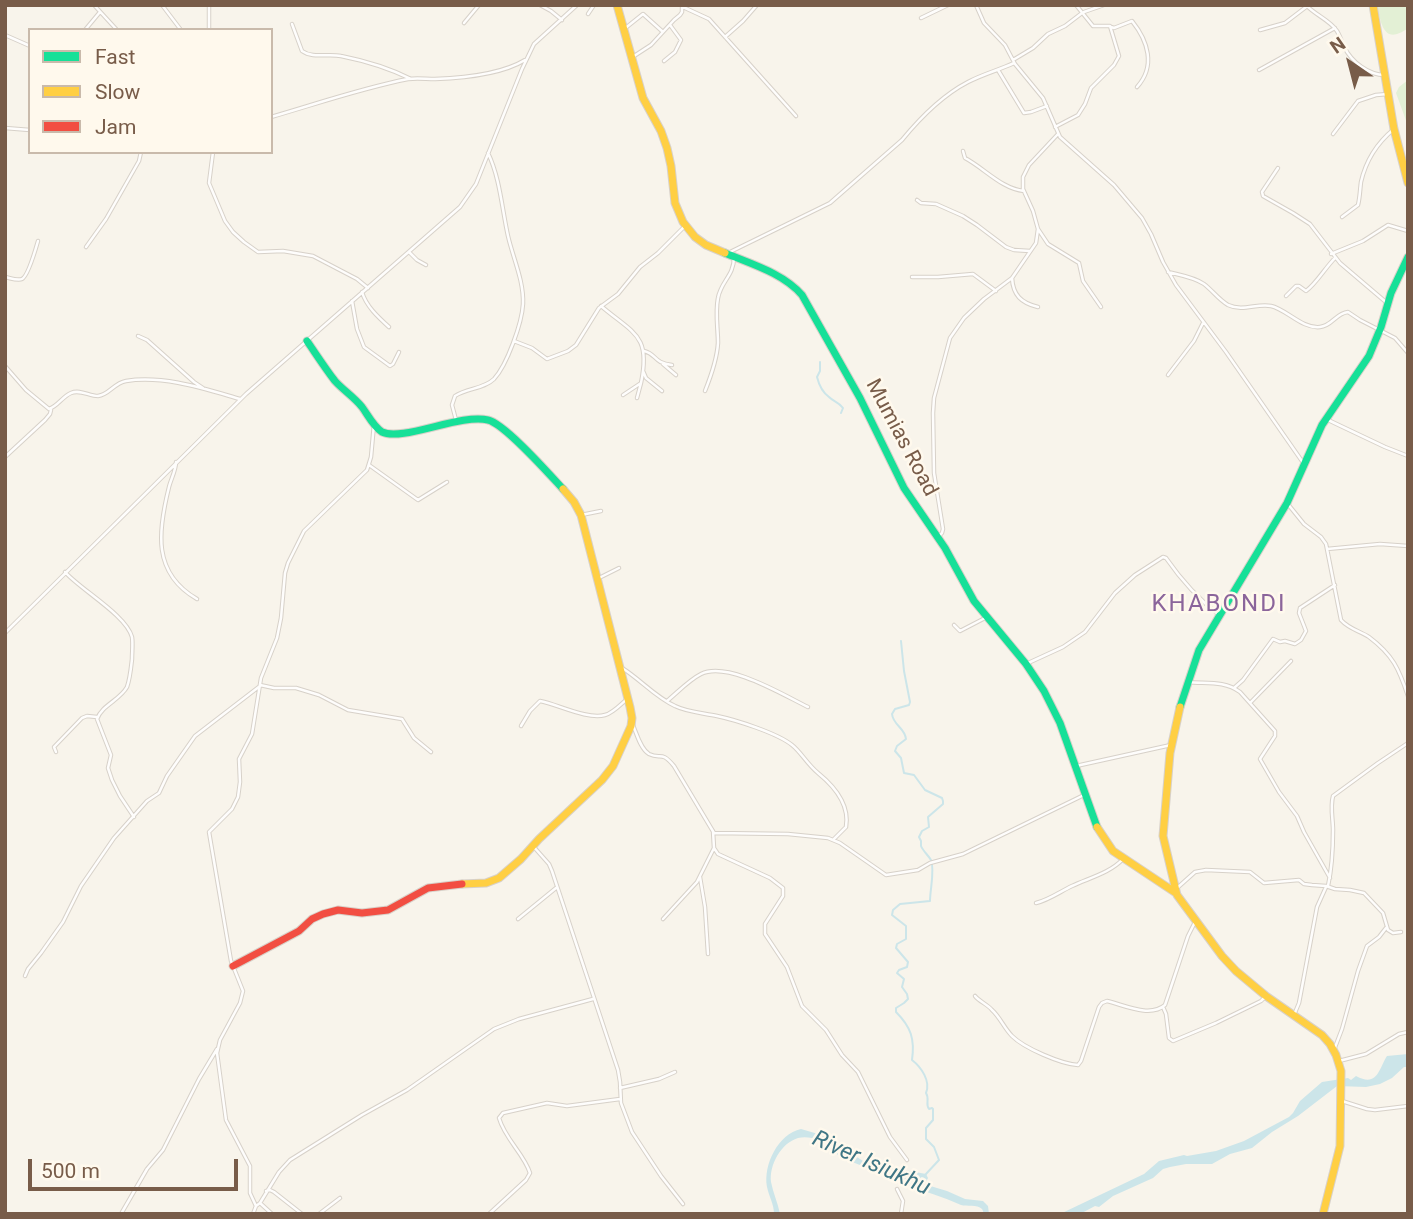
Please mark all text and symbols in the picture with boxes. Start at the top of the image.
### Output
legend [28,28,273,154]
north arrow [1315,28,1385,98]
text: N [1326,32,1350,59]
text: Fast [95,45,135,69]
text: Slow [95,80,140,104]
text: Jam [95,115,136,139]
street label: Mumias Road [860,375,942,501]
district label: KHABONDI [1153,591,1285,619]
water label: River Isiukhu [808,1126,934,1202]
scale bar [32,1146,242,1190]
text: 500 m [41,1159,100,1183]

